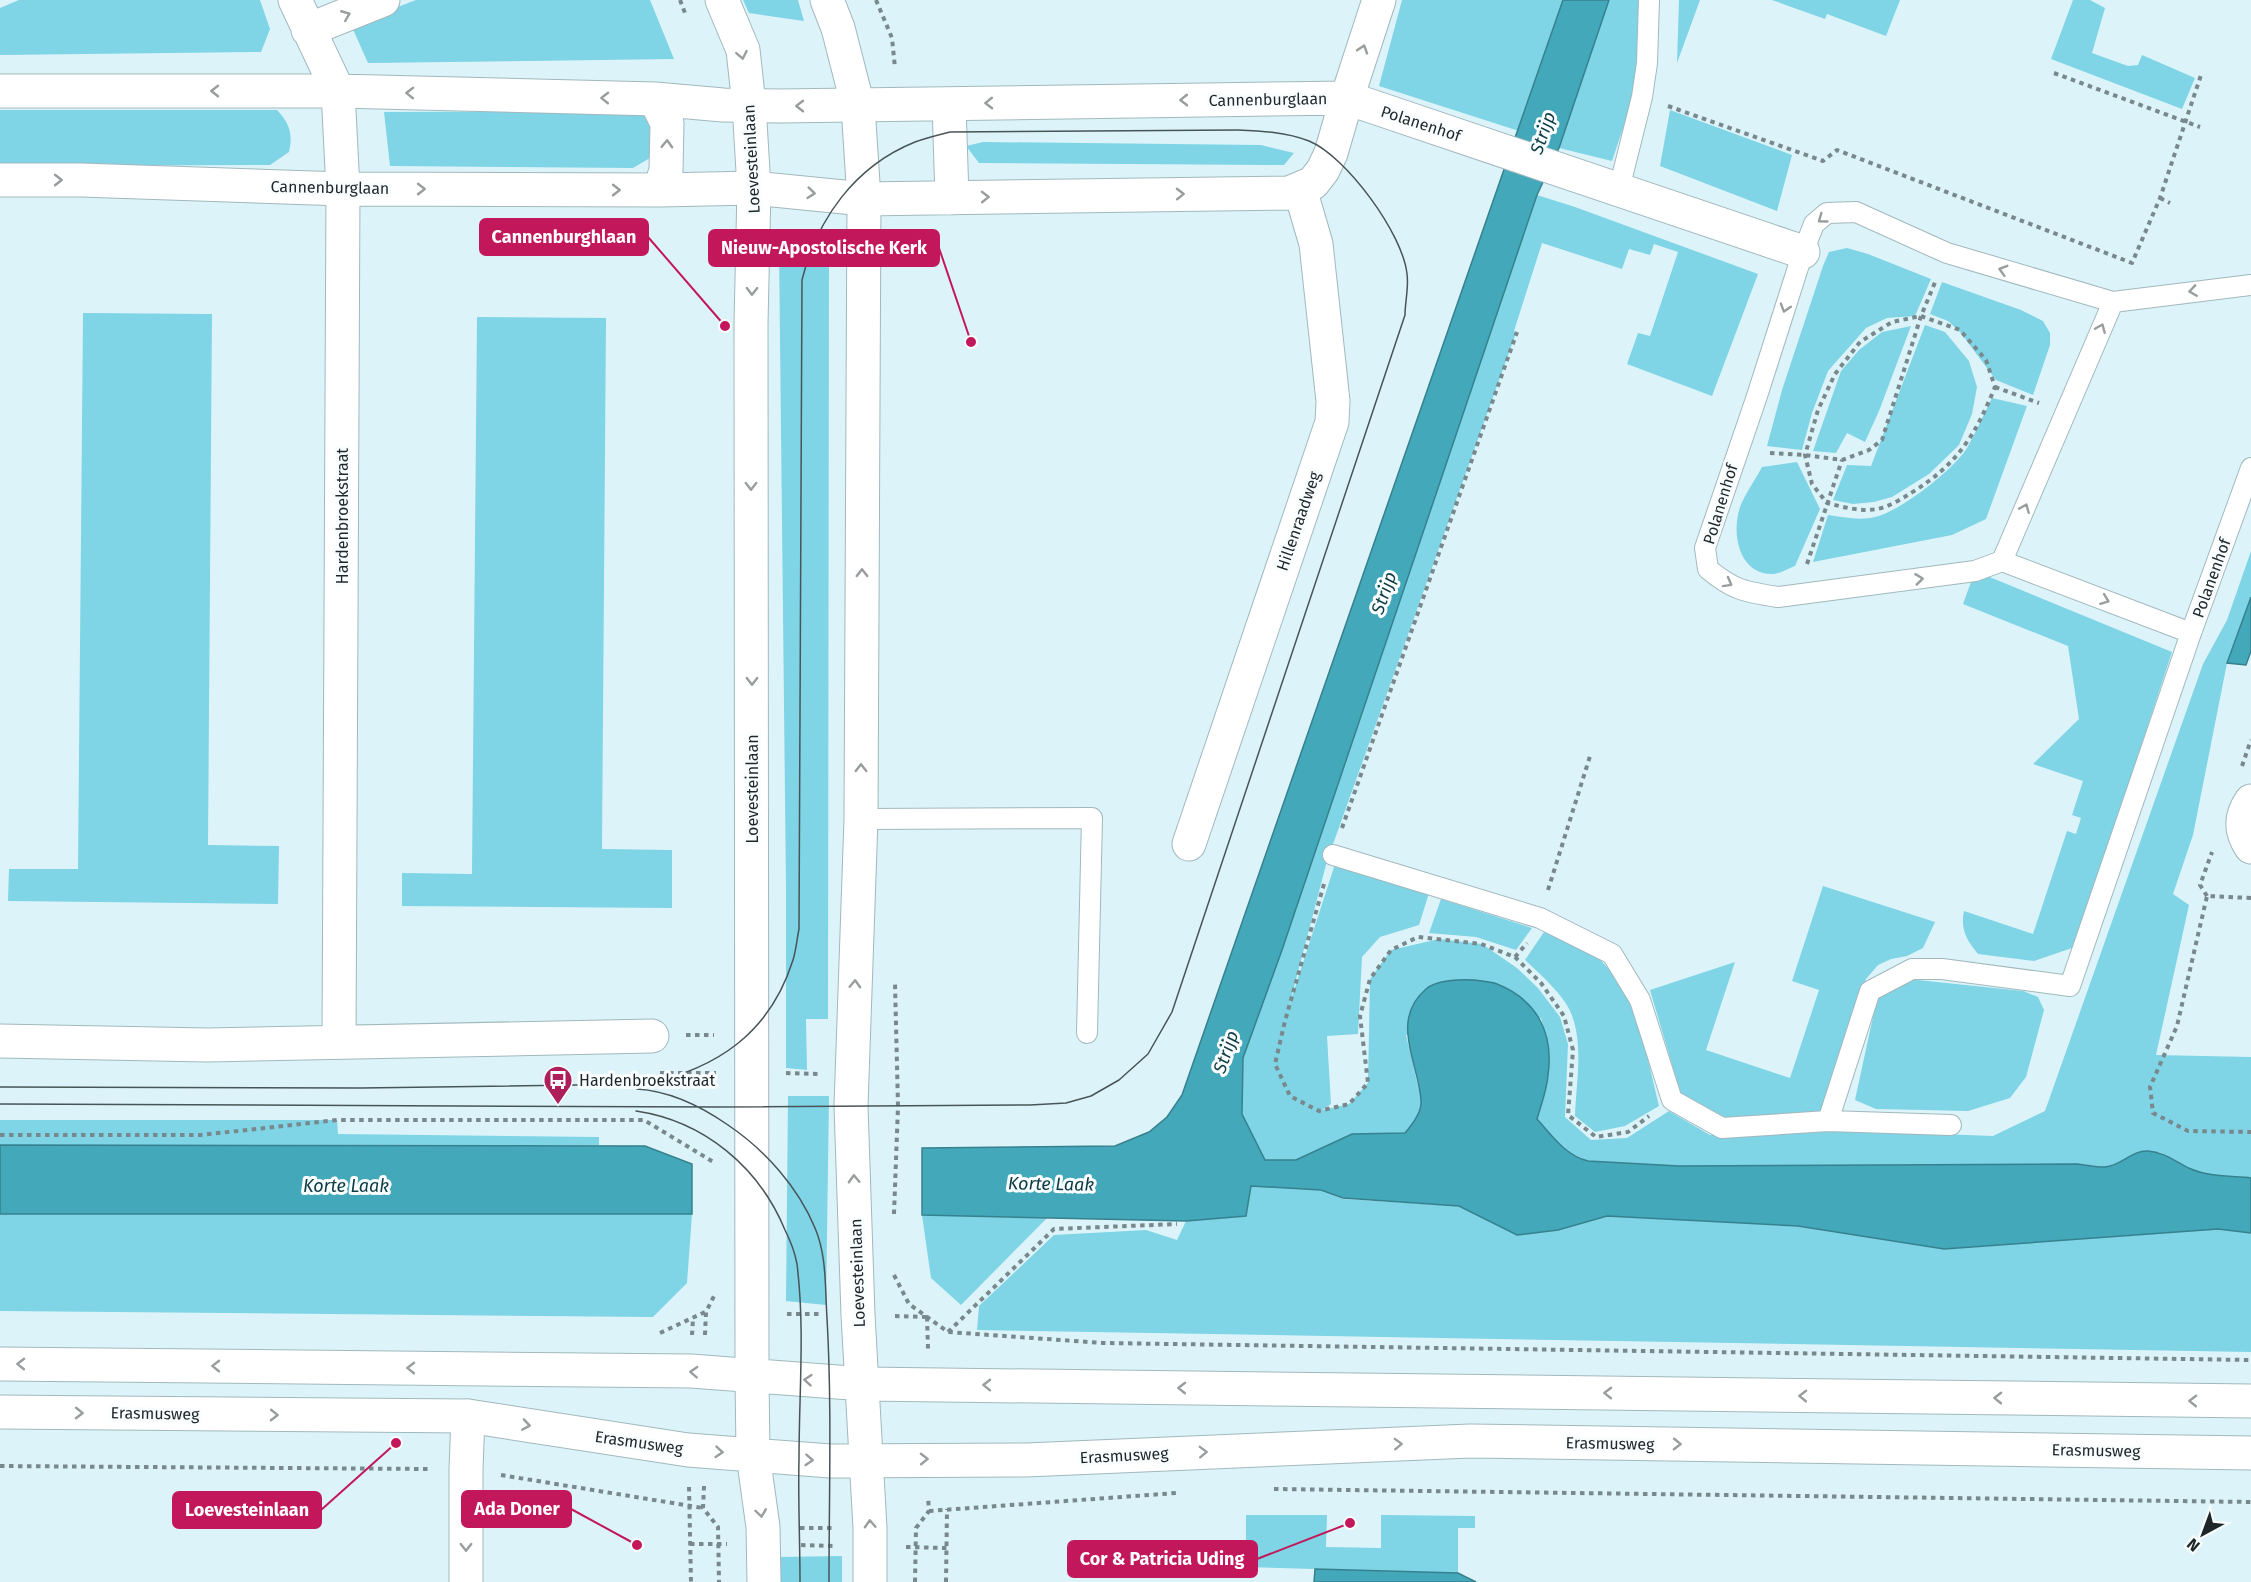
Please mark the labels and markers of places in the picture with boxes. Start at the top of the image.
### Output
callout: Cannenburghlaan [480,219,648,255]
callout: Nieuw-Apostolische Kerk [709,230,939,266]
bus stop icon: Hardenbroekstraat [542,1064,574,1106]
place label: Hardenbroekstraat [579,1071,716,1090]
callout: Ada Doner [462,1491,571,1527]
callout: Loevesteinlaan [173,1492,321,1528]
callout: Cor & Patricia Uding [1068,1541,1257,1577]

